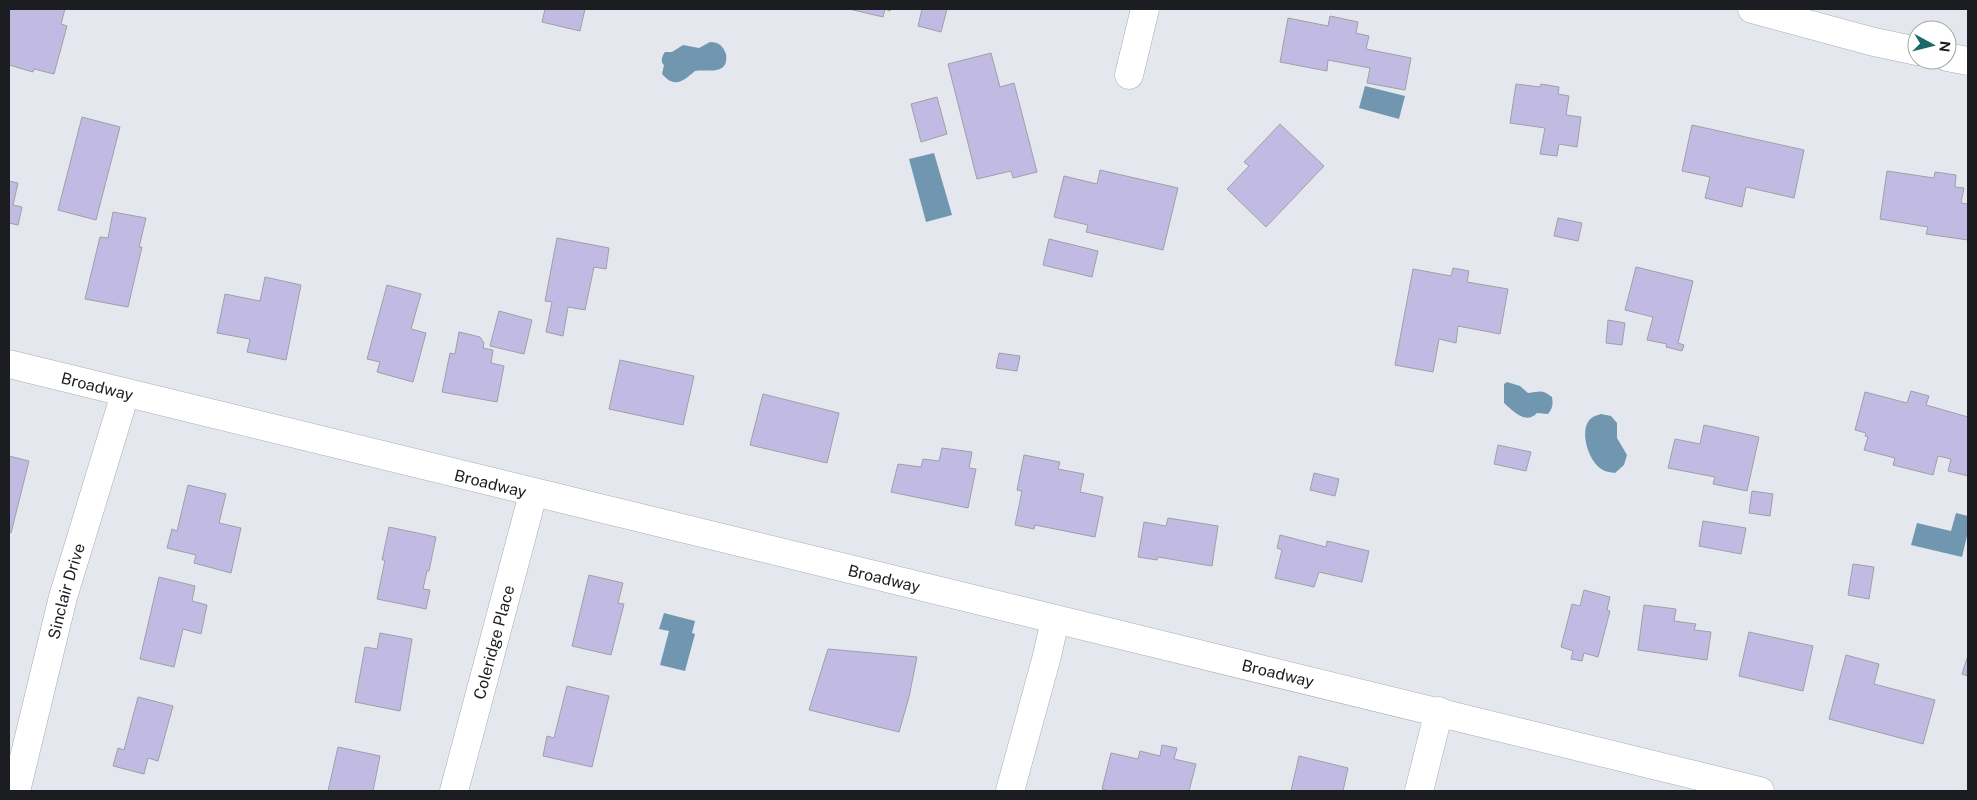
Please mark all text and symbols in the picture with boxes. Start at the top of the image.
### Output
north arrow [1907,20,1957,70]
text: N [1936,40,1954,53]
street label: Broadway [59,368,136,405]
street label: Broadway [452,466,529,502]
street label: Sinclair Drive [44,541,89,641]
street label: Broadway [846,561,923,597]
street label: Coleridge Place [470,583,518,702]
street label: Broadway [1240,656,1316,692]

